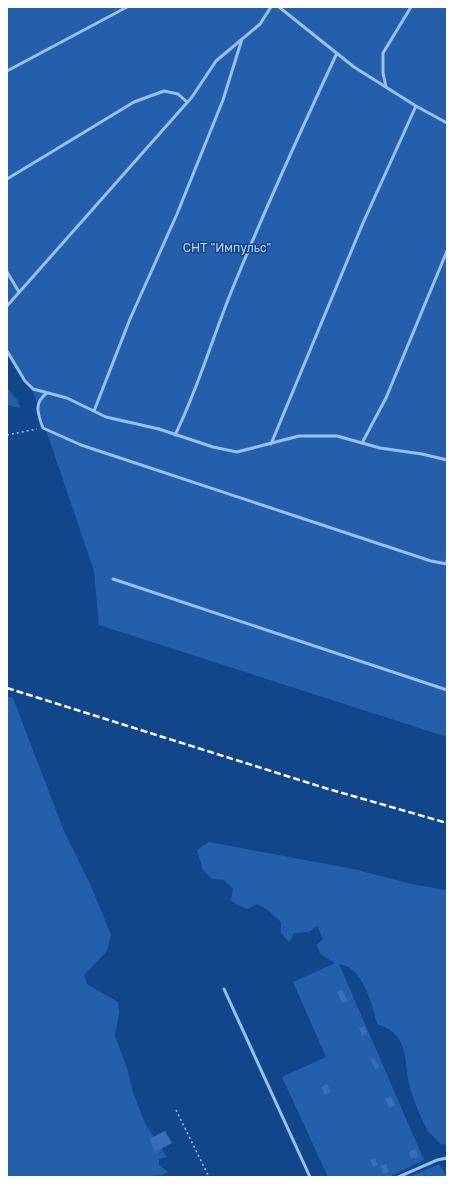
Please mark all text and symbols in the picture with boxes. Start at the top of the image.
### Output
park label: СНТ "Импульс" [183,240,271,255]

